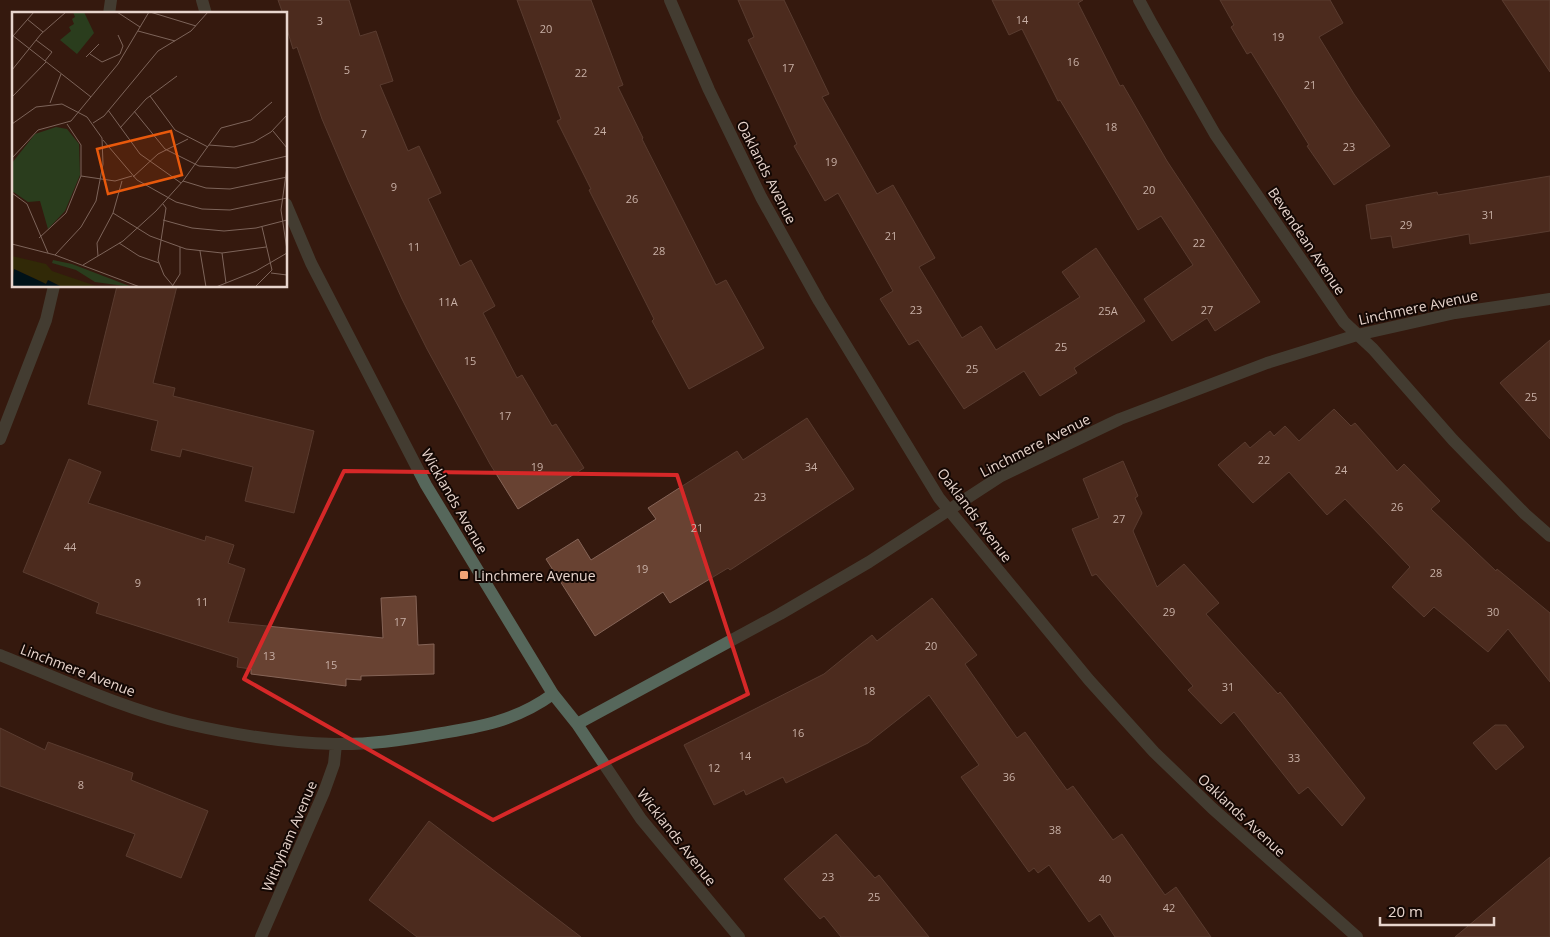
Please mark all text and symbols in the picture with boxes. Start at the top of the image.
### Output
inset map [12,12,288,288]
house number: 14 [1016,12,1029,27]
house number: 3 [317,13,323,28]
house number: 20 [540,21,552,36]
house number: 19 [1272,29,1284,44]
house number: 16 [1067,54,1079,69]
house number: 17 [782,60,794,75]
house number: 5 [344,62,350,77]
house number: 22 [575,65,587,80]
house number: 21 [1304,77,1316,92]
street label: Oaklands Avenue [733,117,801,227]
house number: 18 [1105,119,1117,134]
house number: 24 [594,123,607,138]
house number: 7 [361,126,367,141]
house number: 23 [1343,139,1355,154]
house number: 19 [825,154,837,169]
house number: 9 [391,179,397,194]
house number: 20 [1143,182,1155,197]
street label: Bevendean Avenue [1264,184,1350,298]
house number: 26 [626,191,638,206]
house number: 31 [1482,207,1494,222]
house number: 29 [1400,217,1412,232]
house number: 21 [885,228,897,243]
house number: 22 [1193,235,1205,250]
house number: 11 [408,239,420,254]
house number: 28 [653,243,665,258]
street label: Linchmere Avenue [1357,285,1480,329]
house number: 11A [438,294,458,309]
house number: 23 [910,302,922,317]
house number: 27 [1201,302,1213,317]
house number: 25A [1098,303,1118,318]
house number: 25 [1055,339,1067,354]
house number: 15 [464,353,476,368]
house number: 25 [966,361,978,376]
house number: 25 [1525,389,1537,404]
house number: 17 [499,408,511,423]
street label: Linchmere Avenue [977,409,1094,481]
street label: Wicklands Avenue [417,445,493,557]
house number: 22 [1258,452,1270,467]
house number: 19 [531,459,543,474]
house number: 34 [805,459,818,474]
house number: 24 [1335,462,1348,477]
street label: Oaklands Avenue [933,464,1017,566]
house number: 23 [754,489,766,504]
house number: 26 [1391,499,1403,514]
house number: 27 [1113,511,1125,526]
house number: 21 [691,520,703,535]
house number: 44 [64,539,77,554]
house number: 19 [636,561,648,576]
house number: 28 [1430,565,1442,580]
place label: Linchmere Avenue [474,566,596,585]
marker: Linchmere Avenue [458,569,470,581]
house number: 9 [135,575,141,590]
house number: 11 [196,594,208,609]
house number: 29 [1163,604,1175,619]
house number: 30 [1487,604,1499,619]
house number: 17 [394,614,406,629]
house number: 20 [925,638,937,653]
street label: Linchmere Avenue [18,639,138,701]
house number: 13 [263,648,275,663]
house number: 15 [325,657,337,672]
house number: 31 [1222,679,1234,694]
house number: 18 [863,683,875,698]
house number: 16 [792,725,804,740]
house number: 14 [739,748,752,763]
house number: 33 [1288,750,1300,765]
house number: 12 [708,760,720,775]
house number: 36 [1003,769,1015,784]
street label: Oaklands Avenue [1194,769,1290,861]
house number: 8 [78,777,84,792]
street label: Withyham Avenue [257,778,321,894]
street label: Wicklands Avenue [633,785,721,889]
house number: 38 [1049,822,1061,837]
house number: 23 [822,869,834,884]
house number: 40 [1099,871,1111,886]
house number: 25 [868,889,880,904]
scale bar [1380,894,1494,926]
house number: 42 [1163,900,1175,915]
text: 20 m [1388,901,1423,921]

